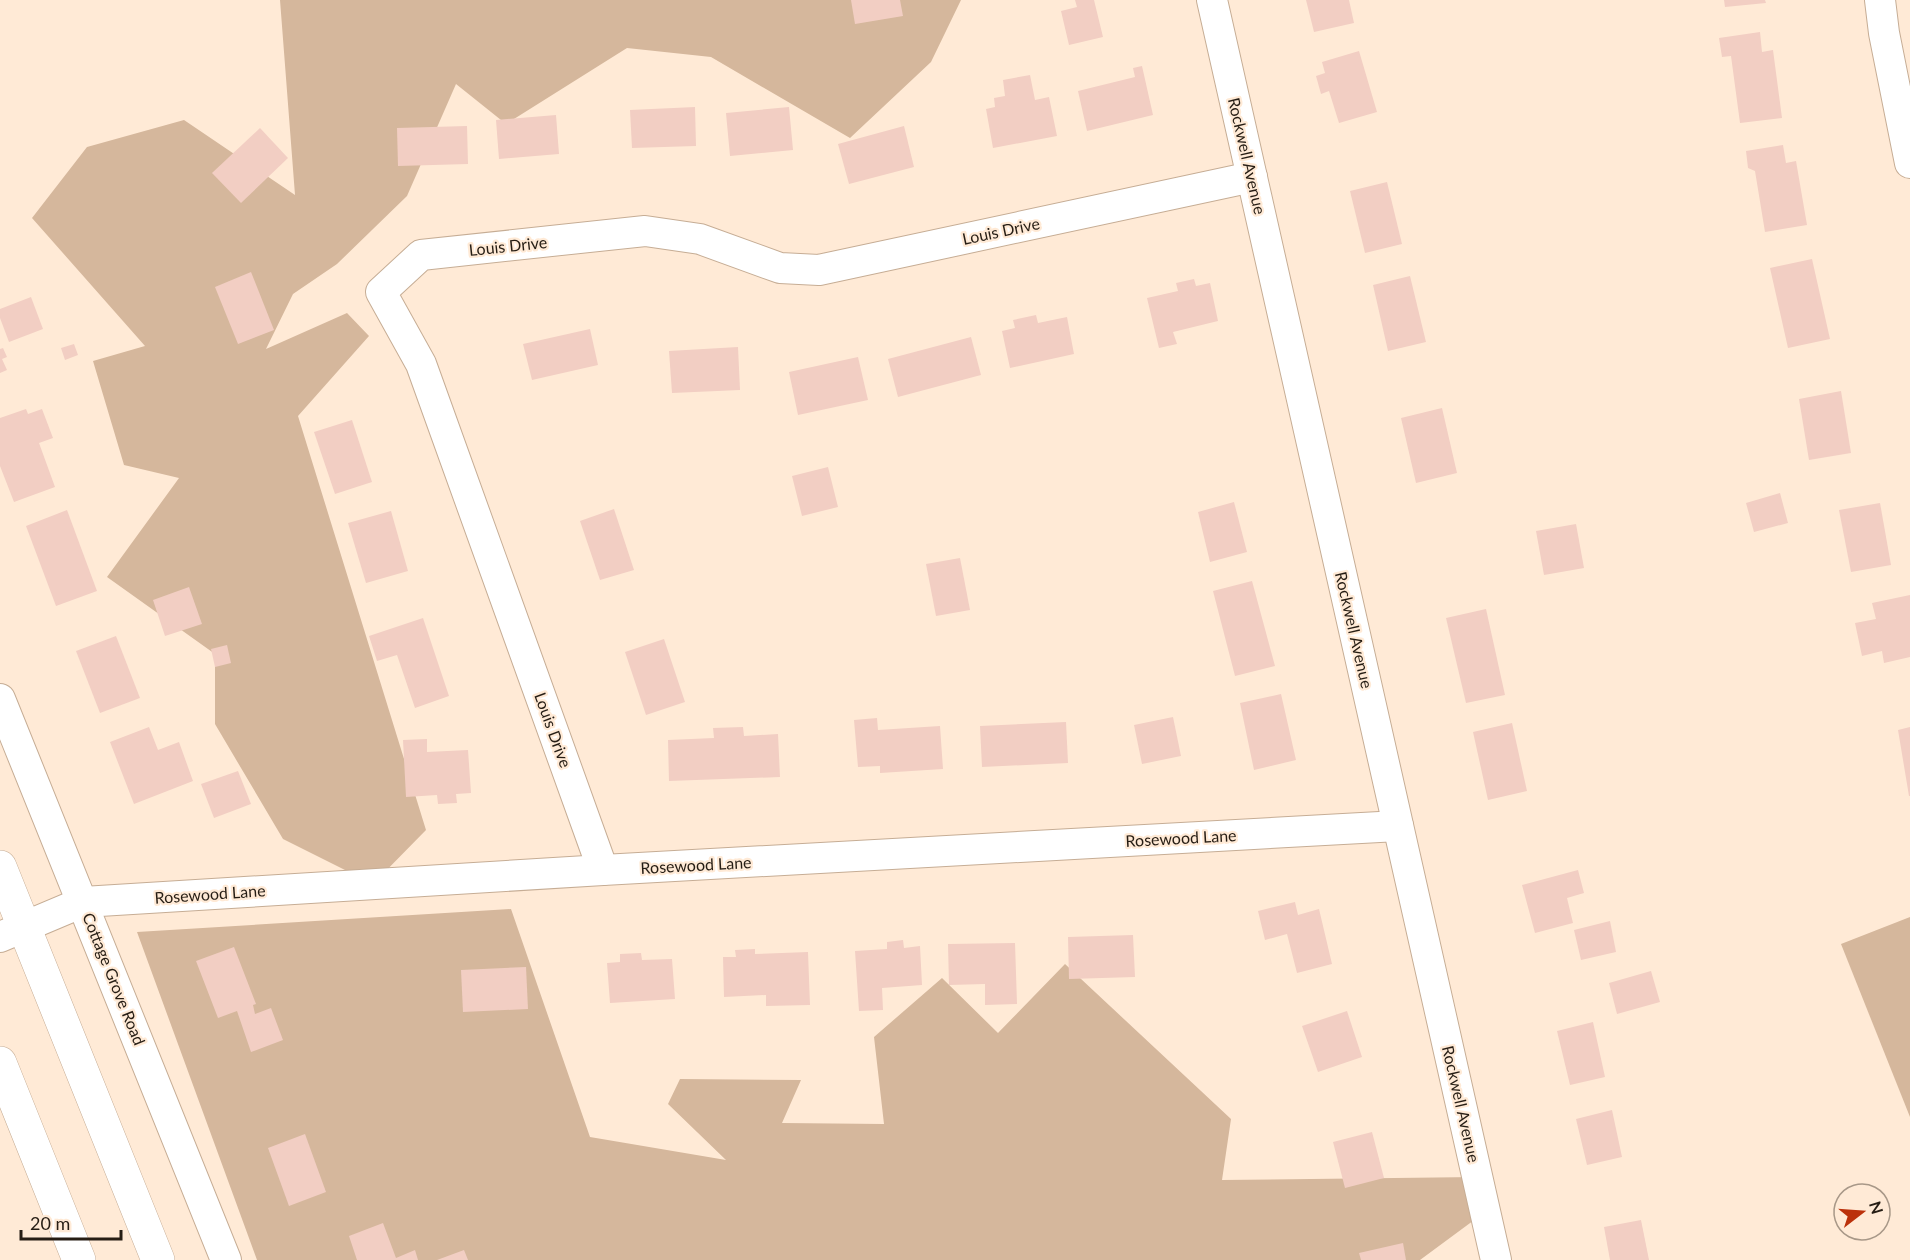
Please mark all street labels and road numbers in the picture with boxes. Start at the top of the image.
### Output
street label: Rockwell Avenue [1225,96,1270,216]
street label: Louis Drive [960,213,1041,248]
street label: Louis Drive [468,232,548,259]
street label: Rockwell Avenue [1332,570,1377,690]
street label: Louis Drive [531,690,576,770]
street label: Rosewood Lane [1125,825,1237,850]
street label: Rosewood Lane [640,852,752,877]
street label: Rosewood Lane [154,880,266,907]
street label: Cottage Grove Road [79,910,150,1048]
street label: Rockwell Avenue [1439,1044,1484,1164]

